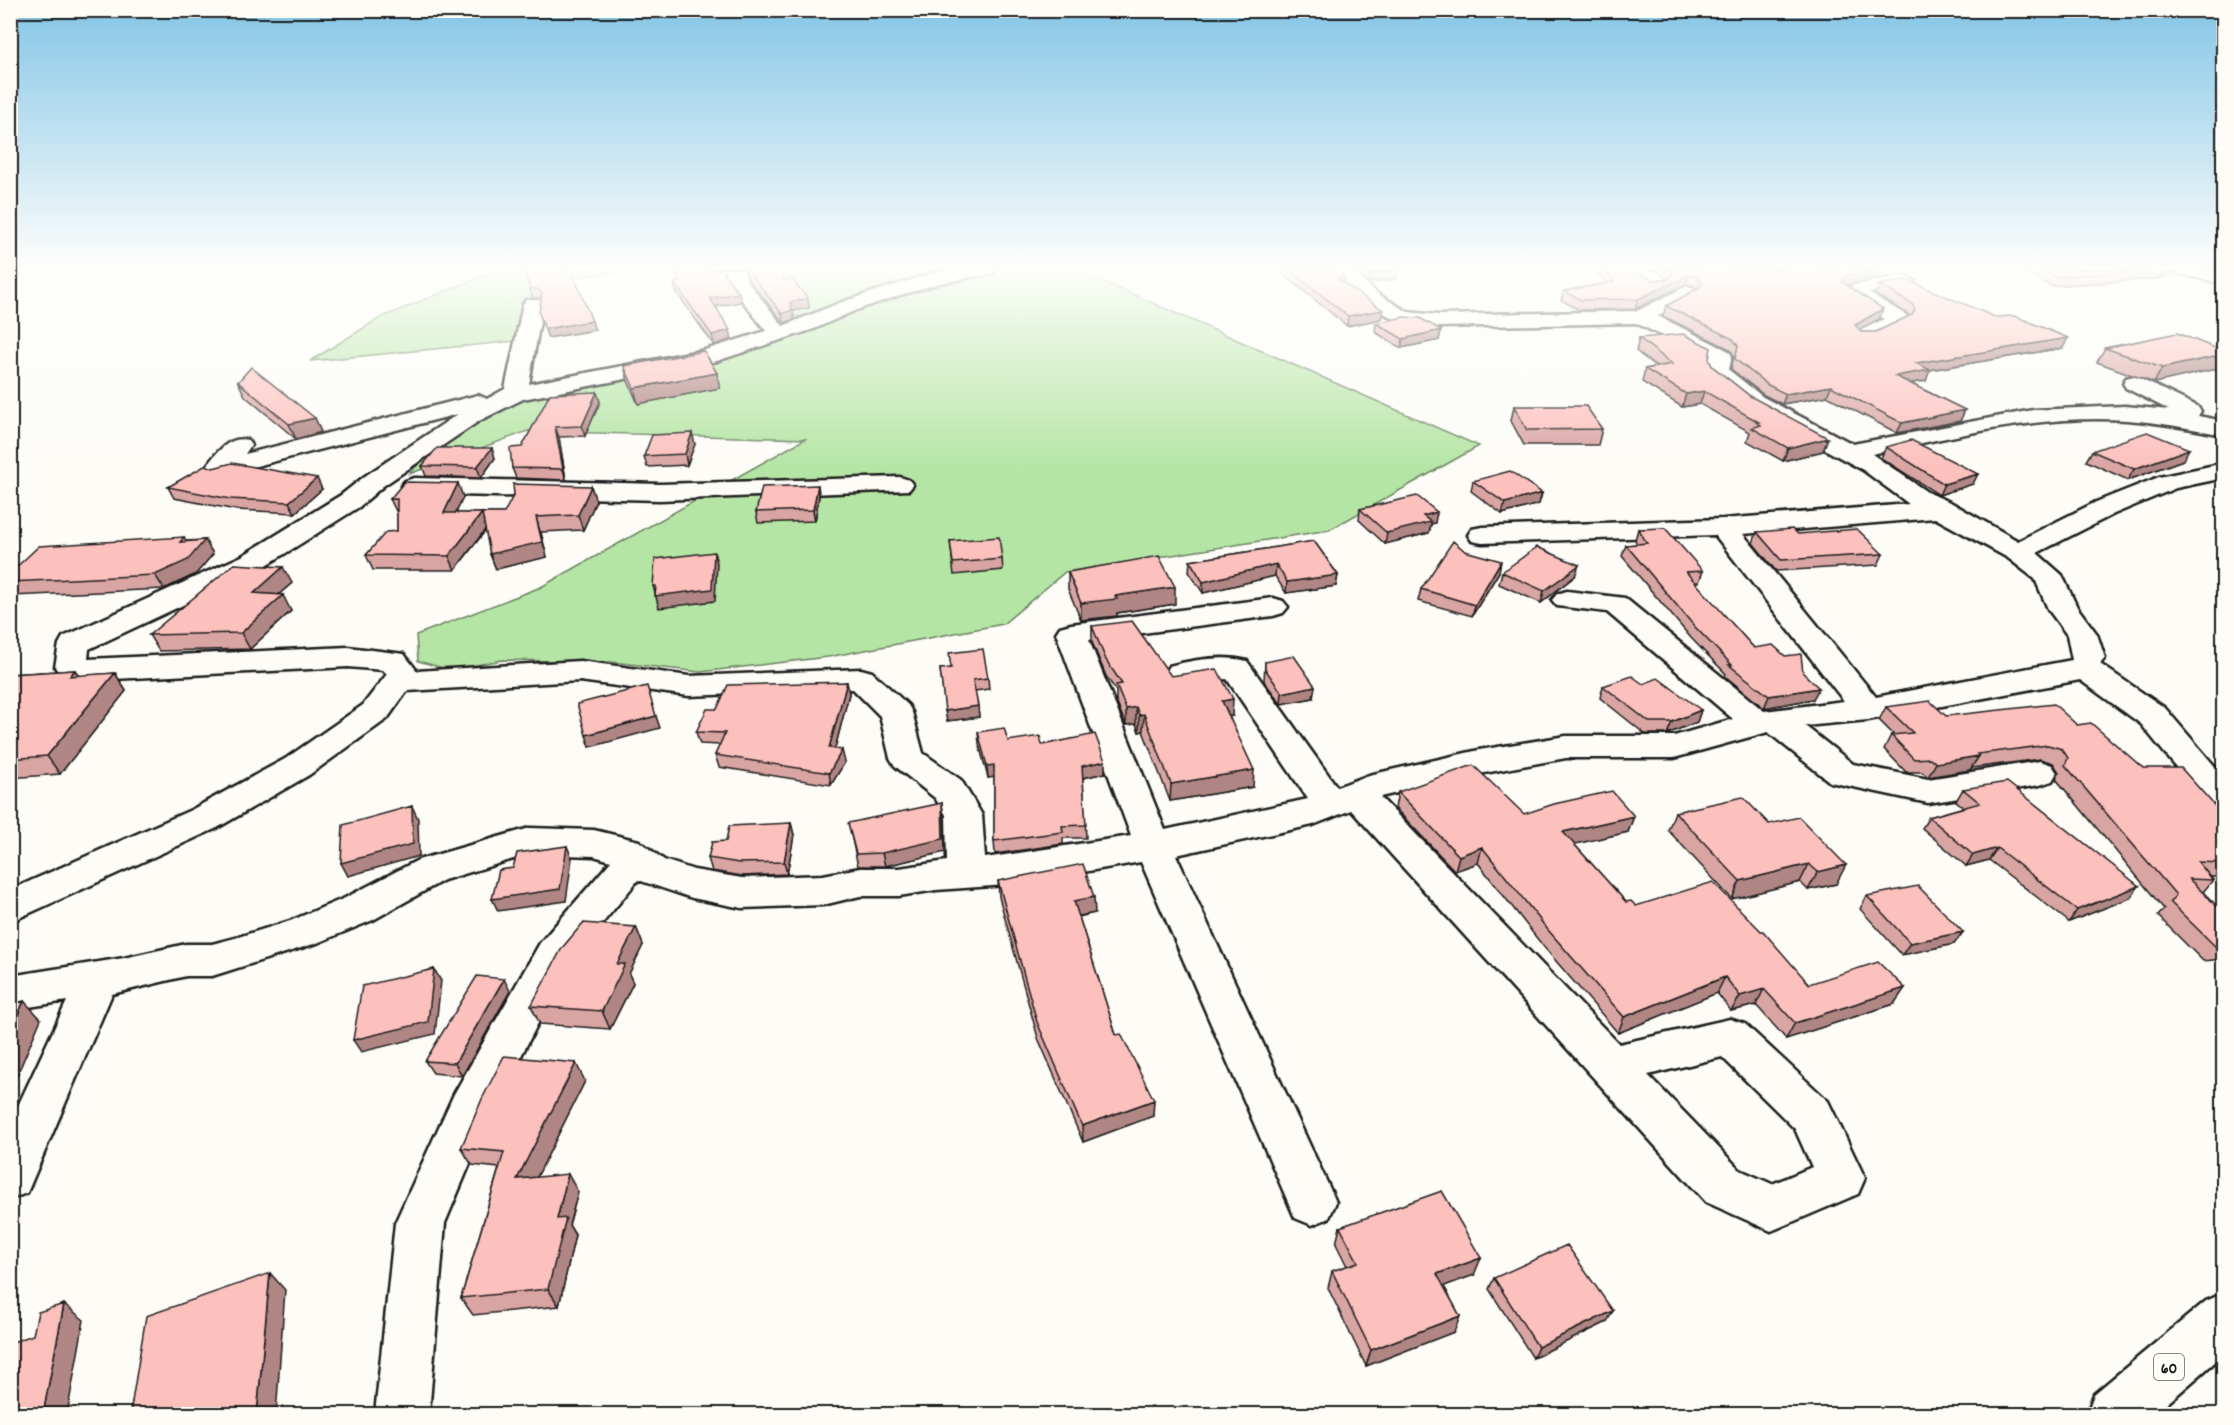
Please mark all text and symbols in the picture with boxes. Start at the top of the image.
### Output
road number: 60 [2154,1354,2184,1380]

